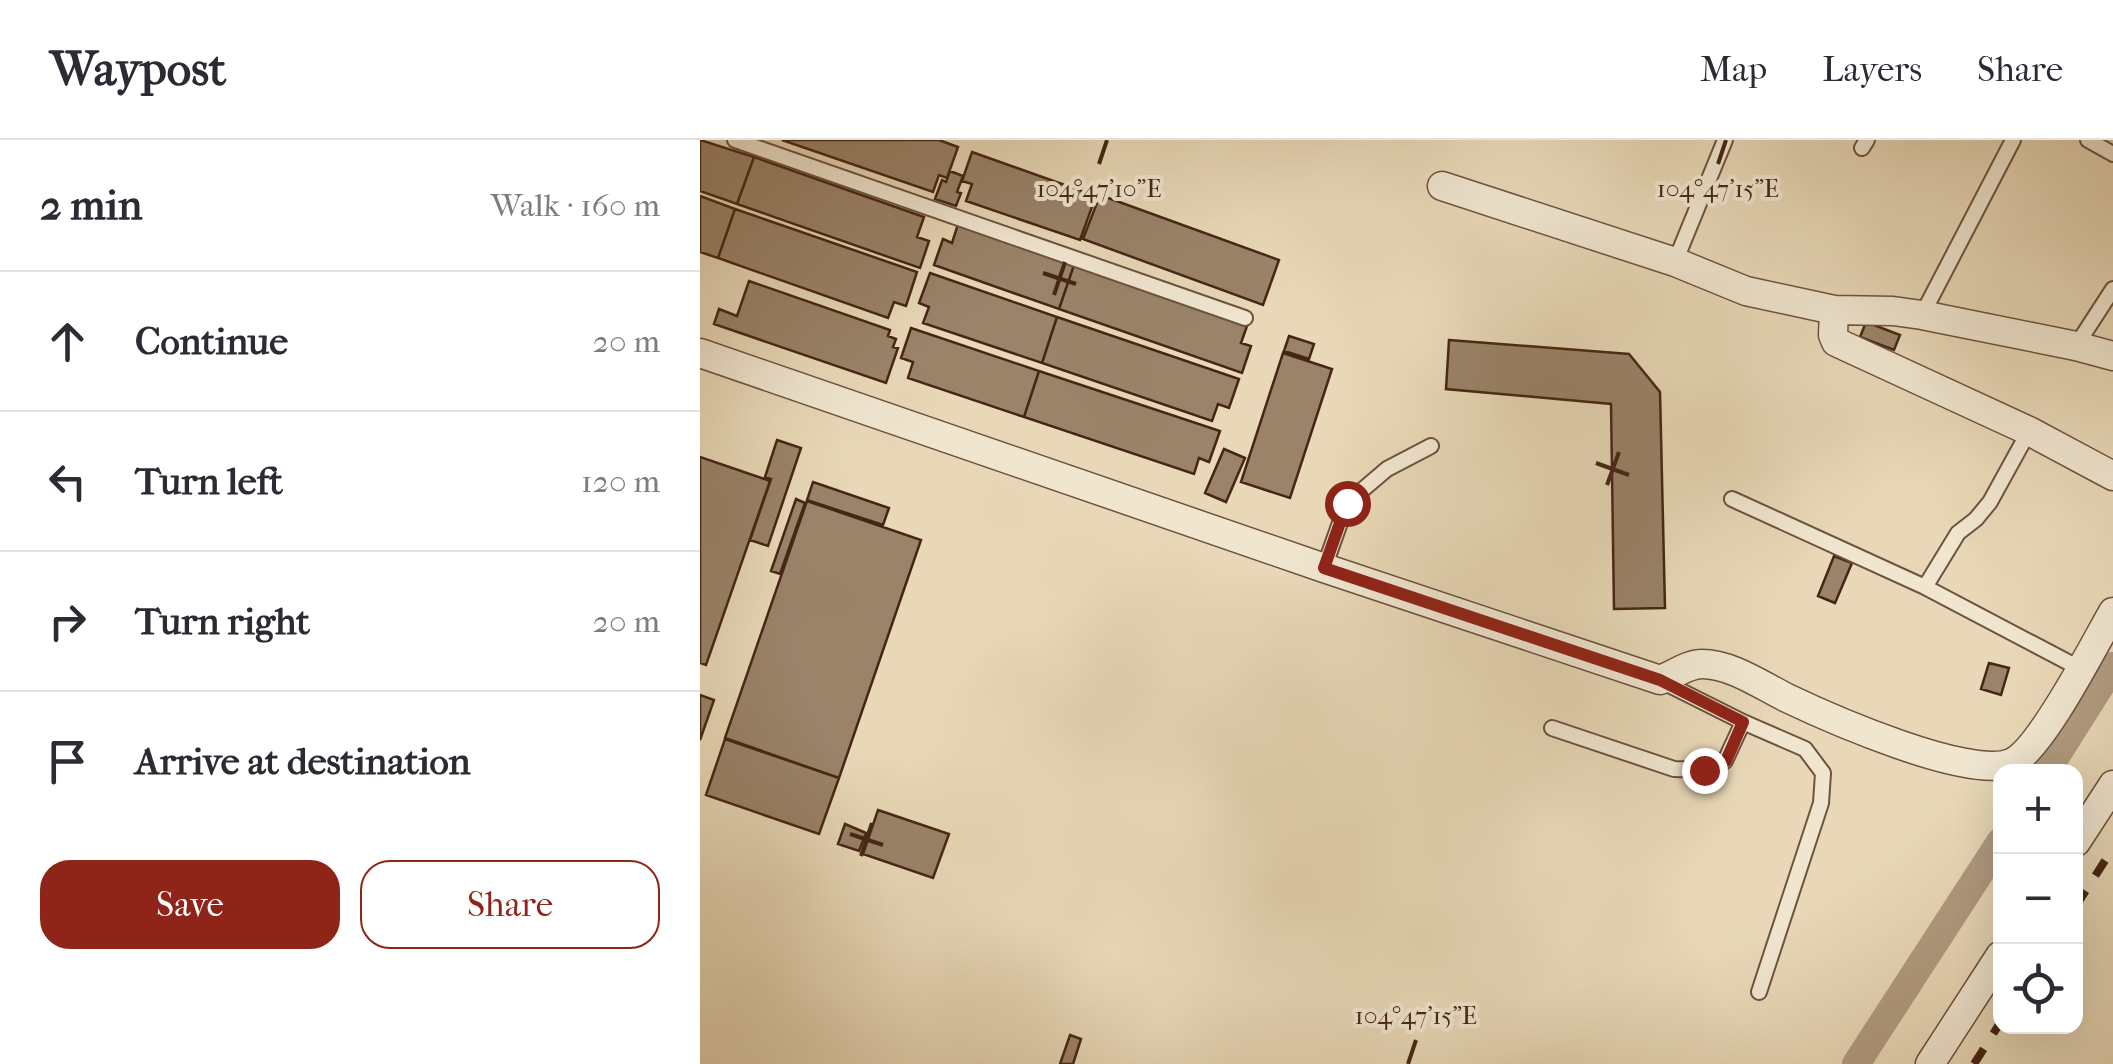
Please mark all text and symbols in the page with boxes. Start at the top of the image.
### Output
text: Waypost [50,41,226,97]
text: Map [1700,49,1767,90]
text: Layers [1822,49,1922,90]
text: Share [1977,49,2063,90]
text: 104°47'10"E [1036,174,1162,203]
text: 104°47'15"E [1657,174,1779,203]
text: 2 min [40,181,142,230]
text: Walk · 160 m [491,187,660,224]
icon: ahead [40,314,95,369]
text: Continue [135,319,288,364]
text: 20 m [592,323,660,360]
icon: left [40,454,95,509]
text: Turn left [135,459,283,504]
text: 120 m [581,463,660,500]
route start [1325,481,1371,527]
icon: right [40,594,95,649]
text: Turn right [135,599,310,644]
text: 20 m [592,603,660,640]
icon: arrive [40,734,95,789]
text: Arrive at destination [135,739,471,784]
route end [1682,748,1728,794]
map controls [1993,764,2083,1034]
button: + [1993,764,2083,854]
button: − [1993,854,2083,944]
button: Save [40,860,340,949]
button: Share [360,860,660,949]
button: locate [1993,944,2083,1034]
text: 104°47'15"E [1355,1001,1477,1030]

